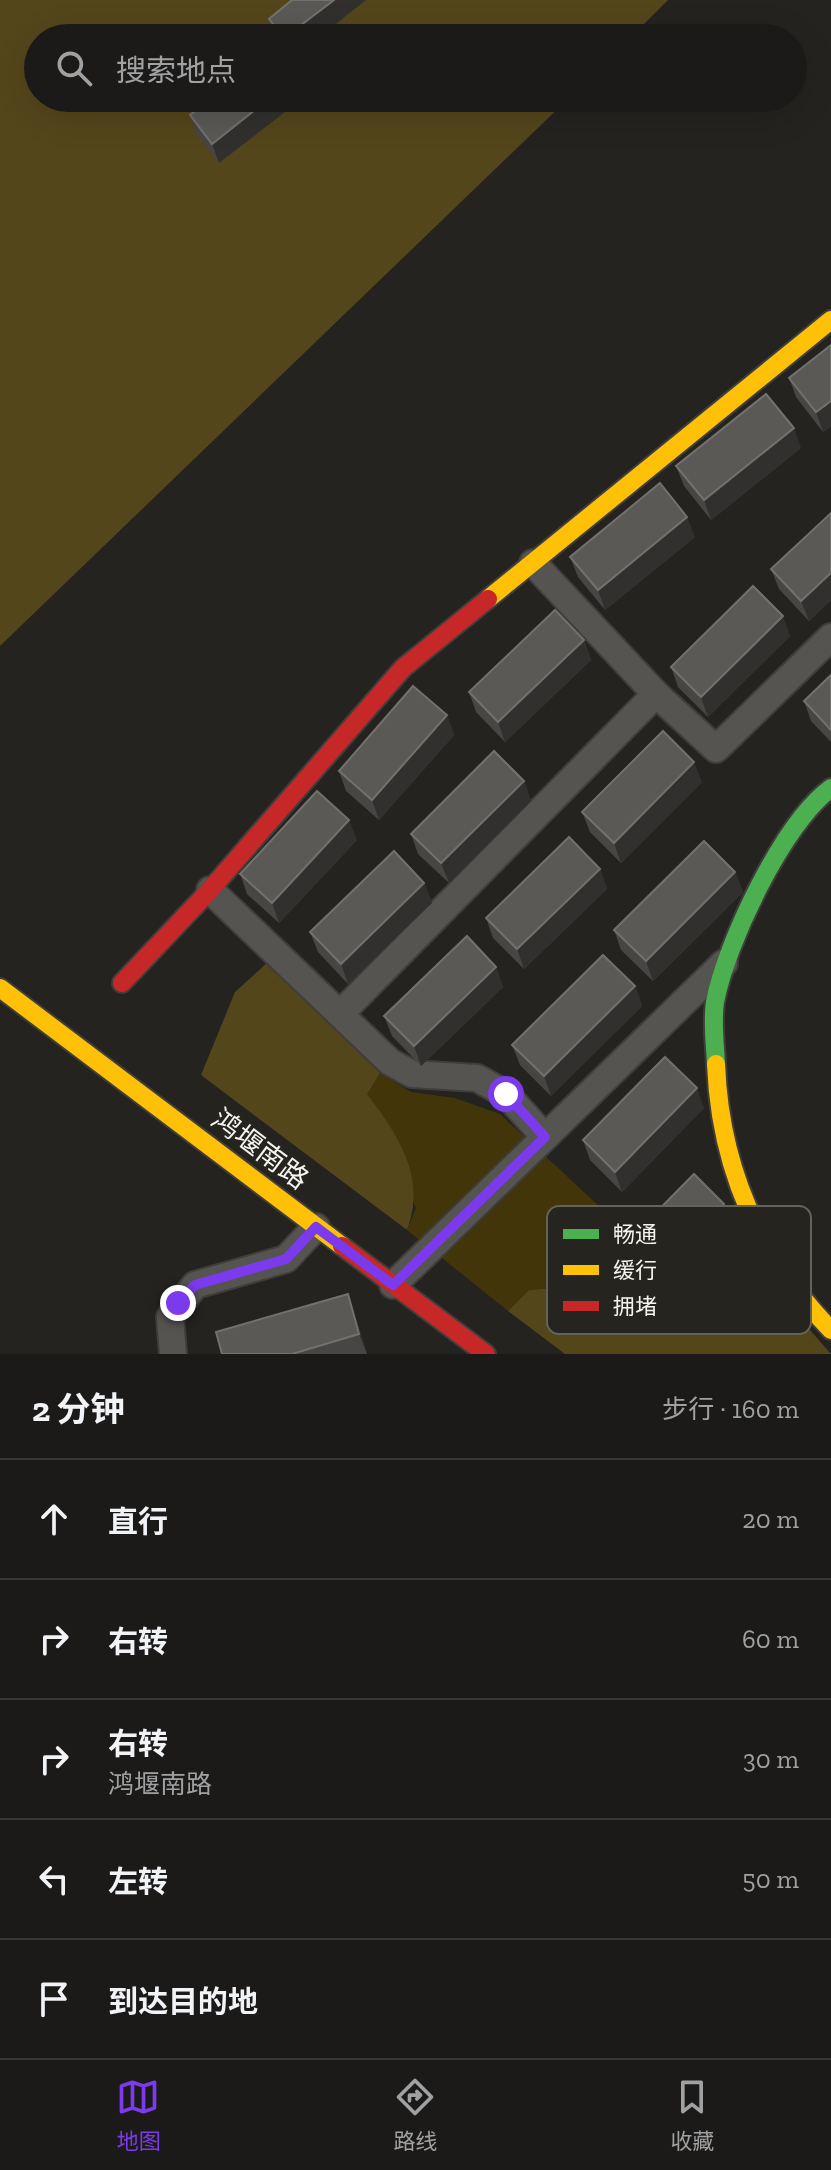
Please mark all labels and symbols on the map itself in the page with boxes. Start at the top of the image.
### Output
route start [488,1076,524,1112]
street label: 鸿堰南路 [205,1102,315,1196]
legend [547,1206,811,1334]
text: 畅通 [613,1221,657,1248]
text: 缓行 [613,1257,657,1284]
route end [160,1285,196,1321]
text: 拥堵 [613,1293,657,1320]

